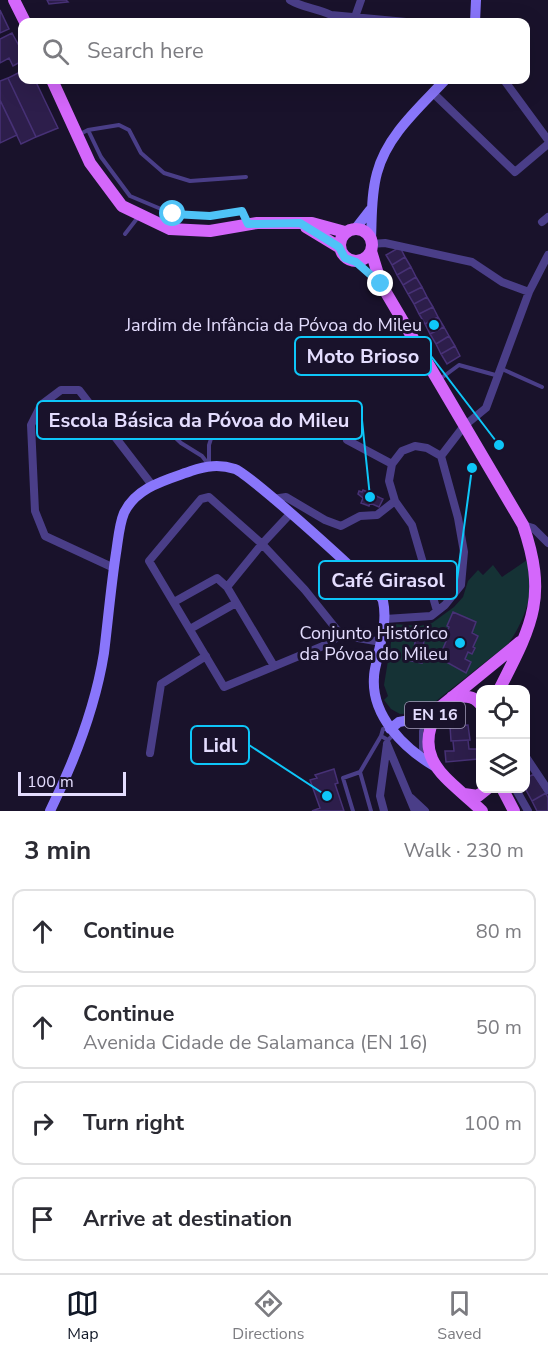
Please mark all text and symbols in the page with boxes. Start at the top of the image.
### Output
search box [18,18,530,84]
icon: search [39,35,72,68]
text: Search here [87,36,204,66]
route start [159,200,185,226]
route end [367,270,393,296]
place label: Jardim de Infância da Póvoa do Mileu [124,313,422,337]
marker: Jardim de Infância da Póvoa do Mileu [427,318,441,332]
callout: Moto Brioso [295,337,431,375]
text: Moto Brioso [307,343,419,370]
callout: Escola Básica da Póvoa do Mileu [37,401,362,439]
text: Escola Básica da Póvoa do Mileu [49,407,349,434]
callout: Café Girasol [319,561,457,599]
text: Café Girasol [331,567,445,594]
place label: Conjunto Histórico da Póvoa do Mileu [299,621,448,666]
marker: Conjunto Histórico da Póvoa do Mileu [453,636,467,650]
map controls [476,685,530,793]
button: locate [476,685,530,739]
road number: EN 16 [405,702,465,728]
callout: Lidl [191,726,249,764]
text: Lidl [203,732,238,759]
button: layers [476,739,530,793]
scale bar [18,769,126,796]
text: 100 m [27,771,74,793]
text: 3 min [24,833,91,868]
text: Walk · 230 m [404,837,524,864]
icon: ahead [26,915,59,948]
text: Continue [83,916,174,946]
text: 80 m [476,918,522,945]
text: Continue [83,999,174,1029]
icon: ahead [26,1011,59,1044]
text: 50 m [476,1014,522,1041]
text: Avenida Cidade de Salamanca (EN 16) [83,1029,428,1056]
icon: right [26,1107,59,1140]
text: Turn right [83,1108,184,1138]
text: 100 m [464,1110,522,1137]
icon: arrive [26,1203,59,1236]
text: Arrive at destination [83,1204,292,1234]
tab: Map [66,1287,99,1345]
tab: Directions [232,1287,304,1345]
tab: Saved [437,1287,482,1345]

